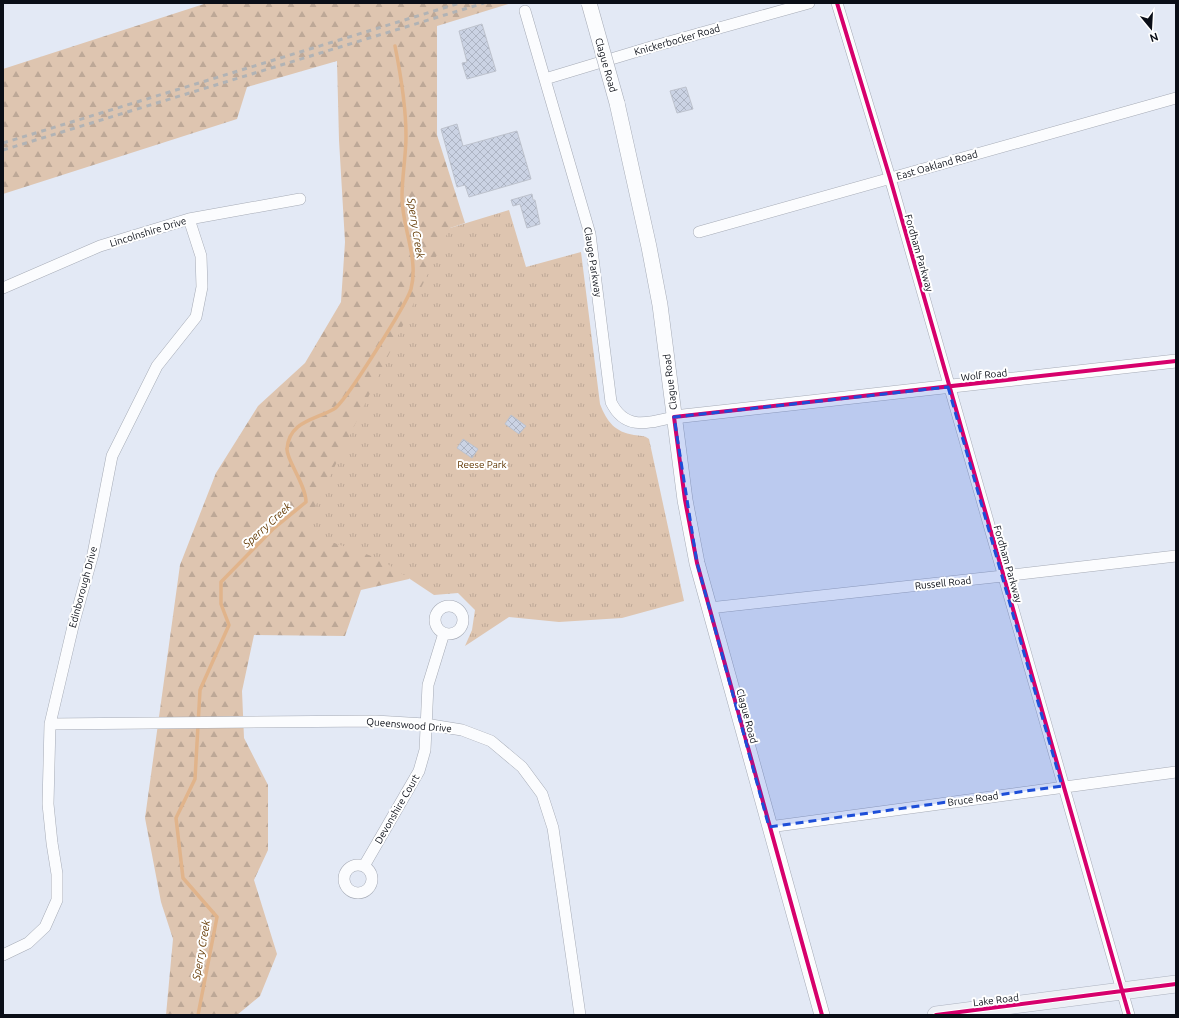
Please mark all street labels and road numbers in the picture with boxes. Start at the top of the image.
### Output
street label: Knickerbocker Road [633,22,721,58]
street label: Clague Road [593,36,619,94]
street label: East Oakland Road [895,148,979,182]
street label: Fordham Parkway [903,213,935,293]
street label: Lincolnshire Drive [108,215,188,249]
street label: Clauge Parkway [582,226,604,298]
street label: Clague Road [661,353,679,411]
street label: Wolf Road [960,367,1008,383]
street label: Fordham Parkway [992,524,1024,604]
street label: Edinborough Drive [67,545,99,629]
street label: Russell Road [914,575,972,591]
street label: Clague Road [734,687,760,745]
street label: Queenswood Drive [366,716,452,734]
street label: Devonshire Court [373,772,421,846]
street label: Bruce Road [947,790,999,808]
street label: Lake Road [973,992,1020,1008]

